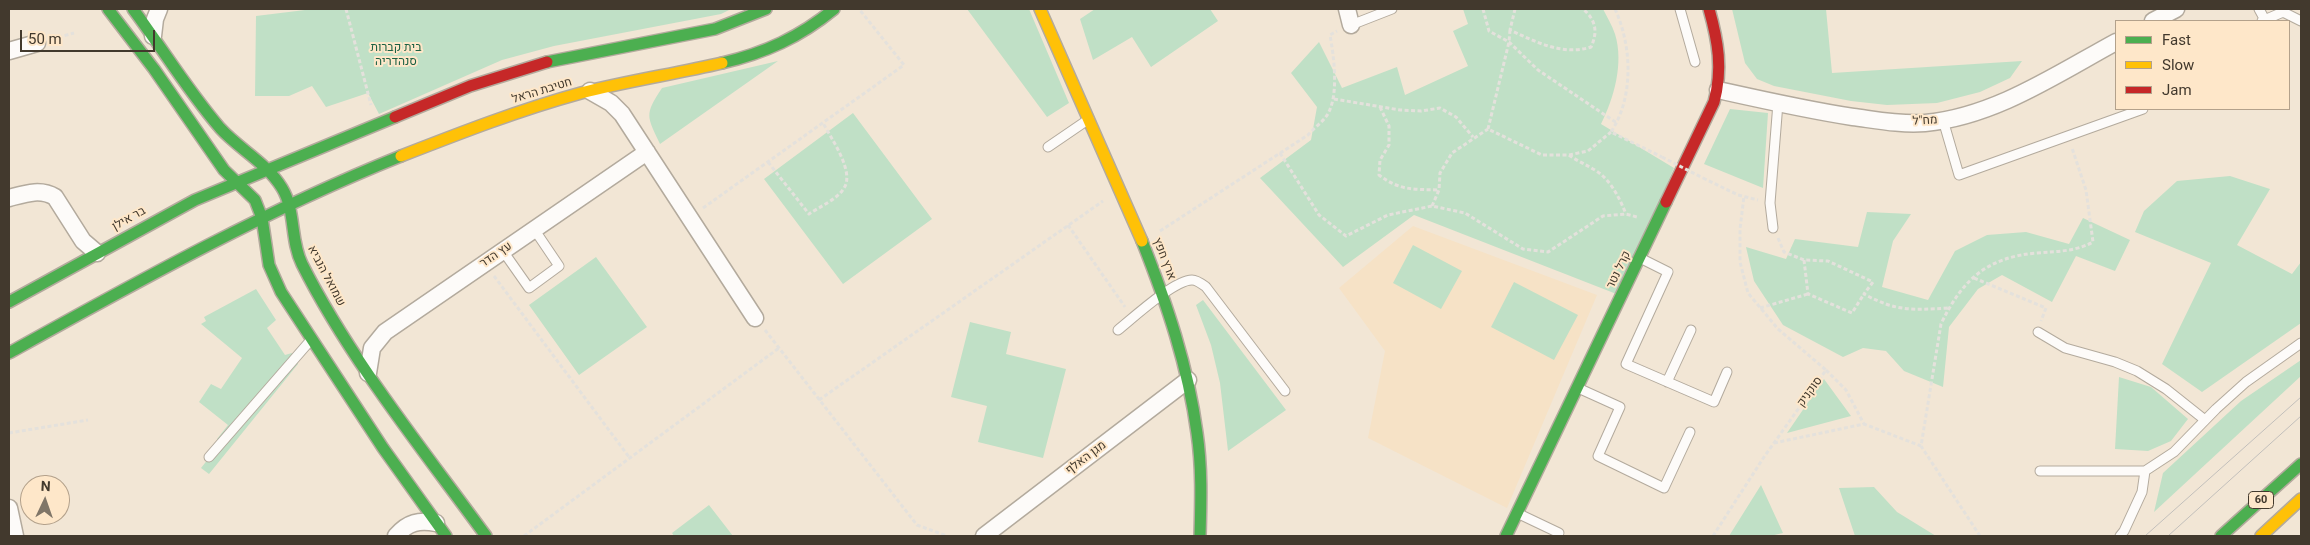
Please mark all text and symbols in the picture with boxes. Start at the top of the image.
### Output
scale bar [22,20,158,52]
legend [2115,20,2290,110]
text: 50 m [28,30,62,48]
text: Fast [2162,31,2191,49]
park label: בית קברות סנהדריה [370,41,422,69]
text: Slow [2162,56,2194,74]
street label: חטיבת הראל [510,75,574,107]
text: Jam [2162,81,2192,99]
street label: מח"ל [1912,113,1938,129]
street label: בר אילן [110,204,148,234]
street label: ארץ חפץ [1149,236,1179,282]
street label: עץ הדר [477,239,515,271]
street label: שמואל הנביא [304,243,348,309]
street label: קרל נטר [1604,249,1634,291]
street label: סוקניק [1794,374,1826,410]
street label: מגן האלף [1063,438,1109,478]
north arrow [20,475,70,525]
text: N [40,478,51,494]
road number: 60 [2248,492,2274,508]

